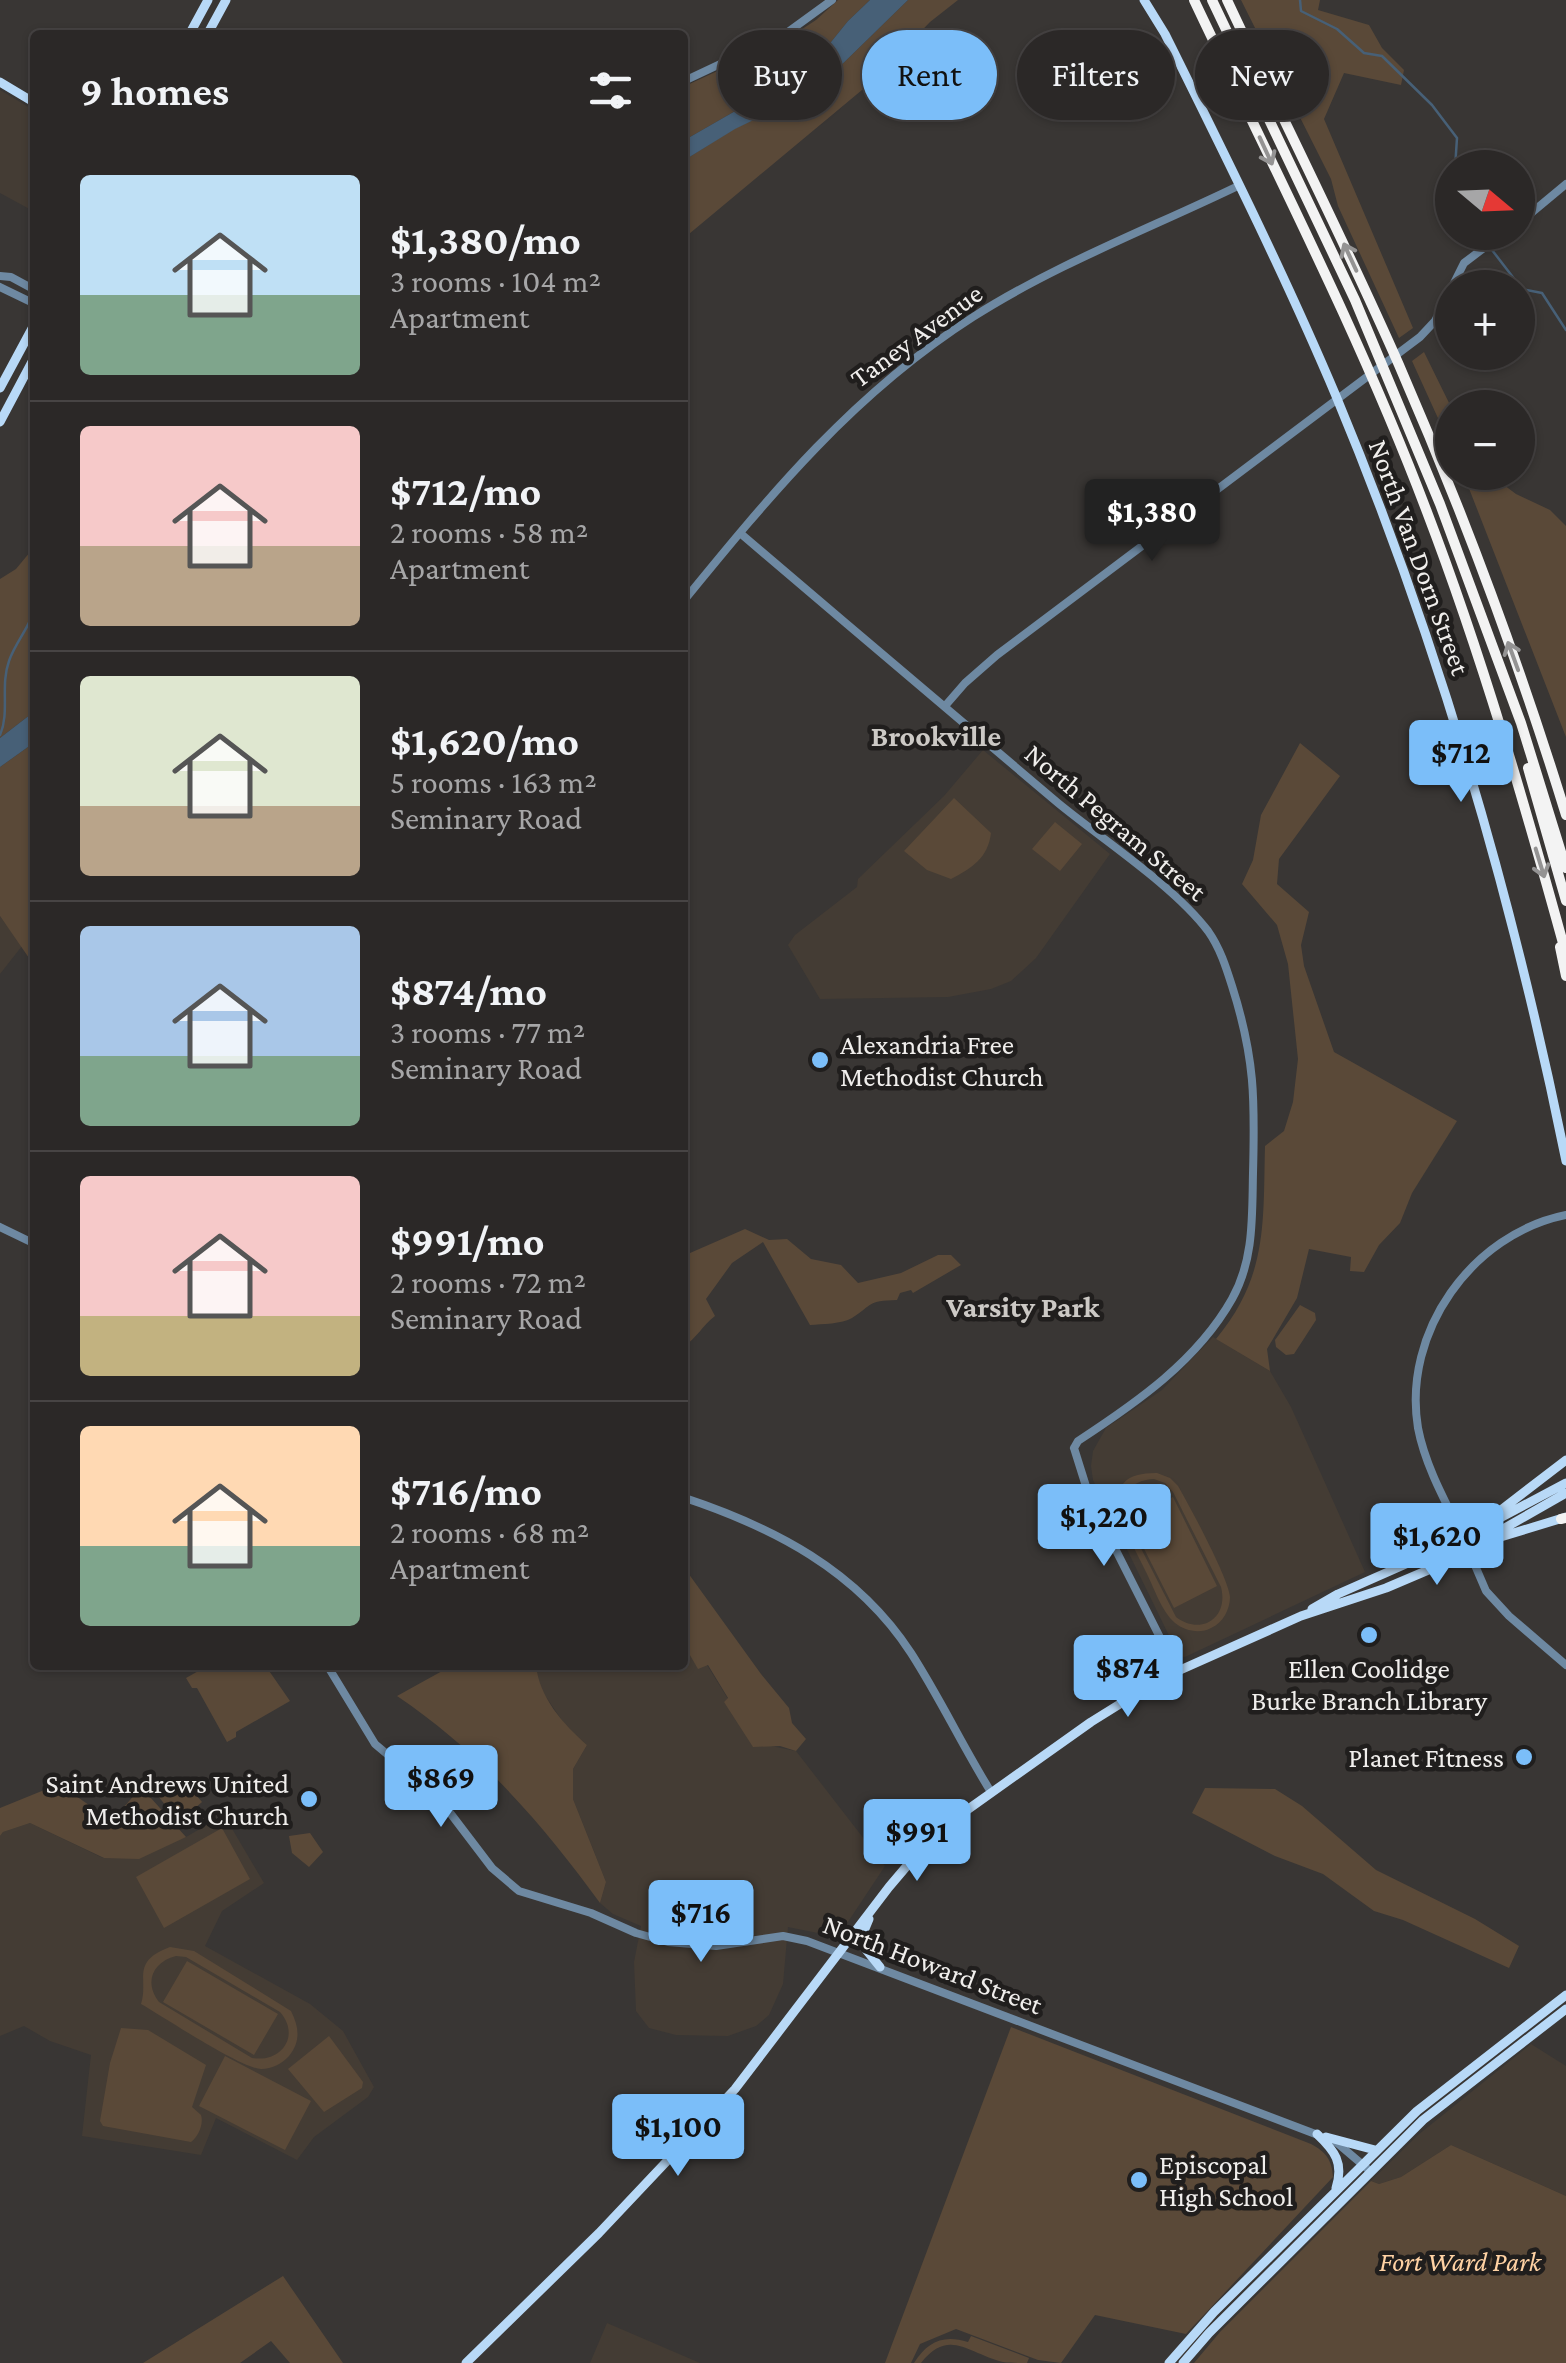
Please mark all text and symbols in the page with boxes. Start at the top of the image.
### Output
chip: Buy [718,30,842,120]
chip: Rent [862,30,997,120]
chip: Filters [1017,30,1175,120]
chip: New [1195,30,1329,120]
icon: filters [583,63,638,118]
text: 9 homes [80,67,229,114]
one-way arrow [1258,135,1276,166]
north arrow [1435,150,1535,250]
map controls [1435,150,1535,490]
icon: home [160,215,280,335]
text: $1,380/mo [390,216,581,263]
one-way arrow [1339,243,1358,273]
text: 3 rooms · 104 m² [390,263,601,299]
button: + [1435,270,1535,370]
street label: Taney Avenue [844,277,988,394]
text: Apartment [390,299,529,335]
button: − [1435,390,1535,490]
street label: North Van Dorn Street [1363,435,1477,680]
icon: home [160,466,280,586]
text: $712/mo [390,467,541,514]
pin: $1,380 [1071,479,1233,564]
text: $1,380 [1107,493,1197,529]
text: 2 rooms · 58 m² [390,514,588,550]
text: Apartment [390,550,529,586]
one-way arrow [1503,641,1521,672]
icon: home [160,716,280,836]
text: $1,620/mo [390,717,579,764]
district label: Brookville [871,719,1001,752]
pin: $712 [1402,720,1520,805]
text: $712 [1431,734,1491,770]
street label: North Pegram Street [1019,738,1213,908]
text: 5 rooms · 163 m² [390,764,597,800]
text: Seminary Road [390,800,582,836]
one-way arrow [1532,847,1550,878]
icon: home [160,966,280,1086]
text: $874/mo [390,967,547,1014]
text: 3 rooms · 77 m² [390,1014,585,1050]
place label: Alexandria Free Methodist Church [840,1029,1044,1092]
marker: Alexandria Free Methodist Church [809,1049,831,1071]
text: Seminary Road [390,1050,582,1086]
icon: home [160,1216,280,1336]
text: $991/mo [390,1217,545,1264]
text: 2 rooms · 72 m² [390,1264,586,1300]
district label: Varsity Park [945,1290,1100,1323]
text: Seminary Road [390,1300,582,1336]
icon: home [160,1466,280,1586]
text: $716/mo [390,1467,542,1514]
pin: $1,220 [1023,1484,1185,1569]
text: $1,220 [1060,1498,1148,1534]
pin: $1,620 [1356,1503,1518,1588]
text: 2 rooms · 68 m² [390,1514,589,1550]
text: $1,620 [1392,1517,1482,1553]
text: Apartment [390,1550,529,1586]
marker: Ellen Coolidge Burke Branch Library [1358,1624,1380,1646]
pin: $874 [1069,1635,1187,1720]
text: $874 [1096,1649,1160,1685]
place label: Ellen Coolidge Burke Branch Library [1251,1653,1488,1716]
place label: Planet Fitness [1348,1742,1504,1773]
pin: $869 [382,1745,500,1830]
marker: Planet Fitness [1513,1746,1535,1768]
text: $869 [407,1759,475,1795]
place label: Saint Andrews United Methodist Church [45,1768,289,1831]
marker: Saint Andrews United Methodist Church [298,1788,320,1810]
pin: $991 [858,1799,976,1884]
text: $991 [886,1813,948,1849]
pin: $716 [642,1880,760,1965]
text: $716 [671,1894,731,1930]
street label: North Howard Street [819,1908,1047,2021]
pin: $1,100 [597,2094,759,2179]
text: $1,100 [634,2108,722,2144]
place label: Episcopal High School [1159,2149,1293,2212]
marker: Episcopal High School [1128,2169,1150,2191]
park label: Fort Ward Park [1379,2246,1543,2277]

